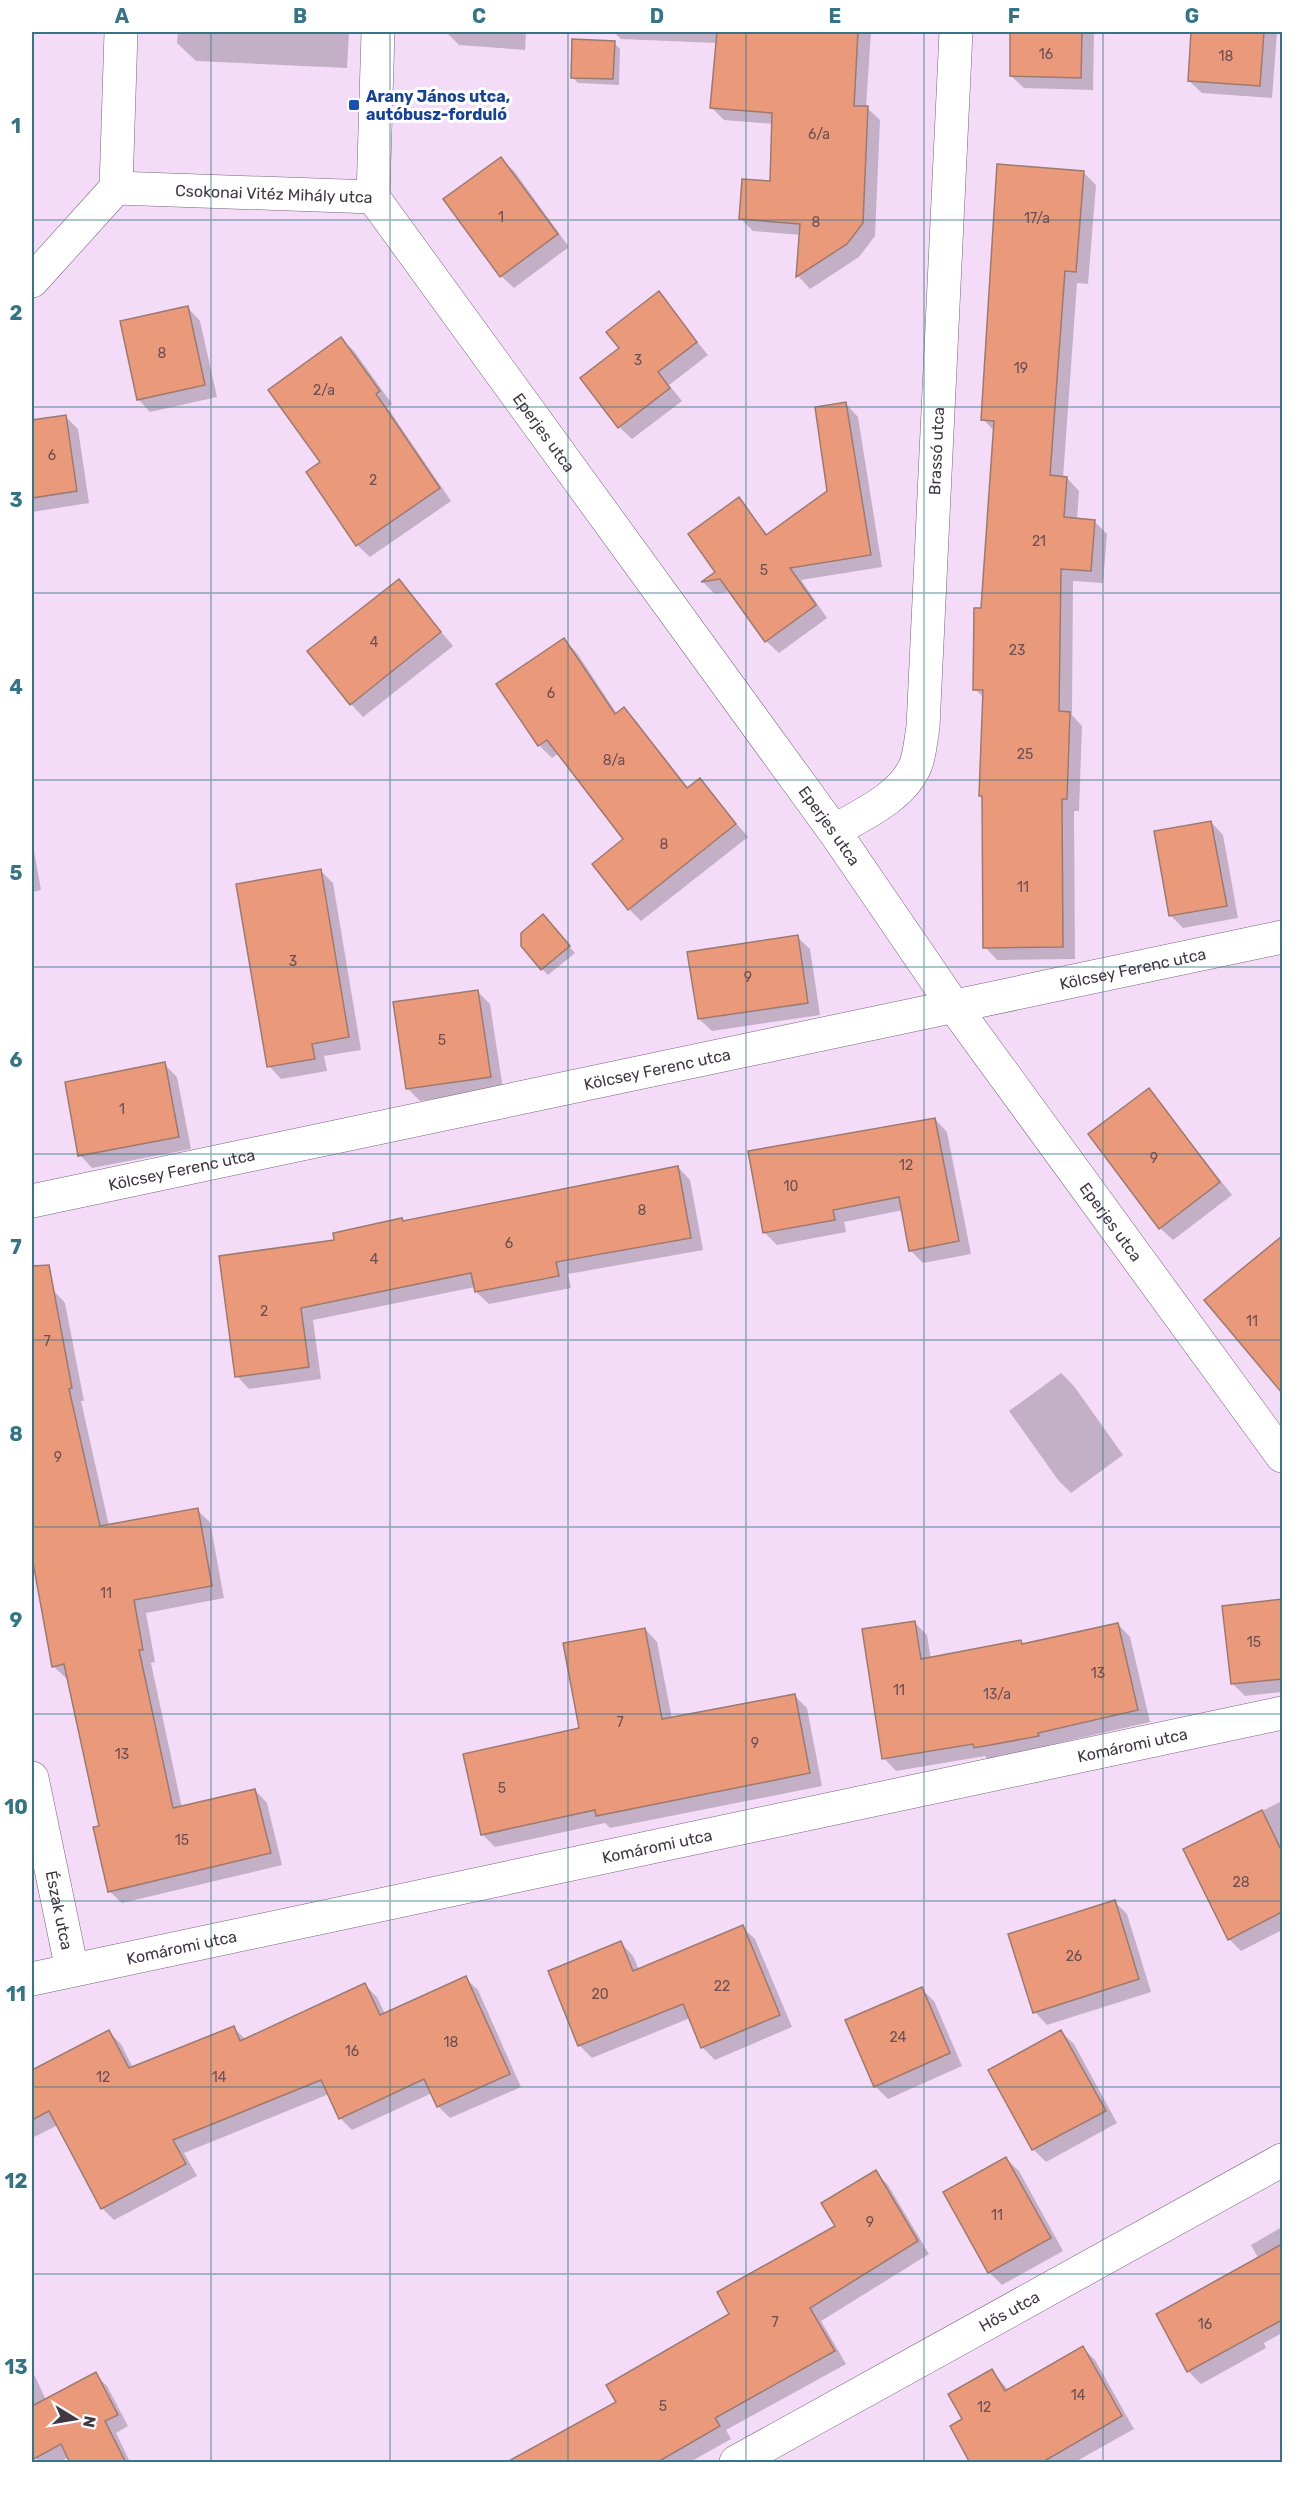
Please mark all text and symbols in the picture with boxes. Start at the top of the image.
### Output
text: A [115,4,130,28]
text: B [293,4,307,28]
text: C [472,4,486,28]
text: D [650,4,664,28]
text: E [829,4,841,28]
text: F [1008,4,1020,28]
text: G [1185,4,1199,28]
house number: 16 [1039,46,1053,63]
house number: 18 [1219,48,1234,65]
place label: Arany János utca, autóbusz-forduló [366,87,510,124]
marker: Arany János utca, autóbusz-forduló [347,98,361,112]
text: 1 [11,114,21,138]
house number: 6/a [808,126,830,143]
street label: Csokonai Vitéz Mihály utca [175,181,373,206]
house number: 1 [498,209,504,226]
house number: 17/a [1024,210,1050,227]
house number: 8 [812,214,821,231]
text: 2 [10,301,23,325]
house number: 8 [158,345,167,362]
house number: 3 [634,352,642,369]
house number: 19 [1014,360,1028,377]
house number: 2/a [313,382,335,399]
street label: Eperjes utca [509,389,579,476]
street label: Brassó utca [925,406,948,496]
house number: 6 [48,447,56,464]
house number: 2 [369,472,377,489]
text: 3 [9,488,23,512]
house number: 21 [1032,533,1046,550]
house number: 5 [760,562,768,579]
house number: 4 [370,634,379,651]
house number: 23 [1009,642,1025,659]
text: 4 [9,675,23,699]
house number: 6 [547,685,555,702]
house number: 25 [1017,746,1033,763]
house number: 8/a [603,752,625,769]
street label: Eperjes utca [795,782,864,869]
house number: 8 [660,836,669,853]
text: 5 [10,861,23,885]
house number: 11 [1017,879,1029,896]
street label: Kölcsey Ferenc utca [1058,944,1208,993]
house number: 3 [289,953,297,970]
house number: 9 [744,969,752,986]
house number: 5 [438,1032,446,1049]
street label: Kölcsey Ferenc utca [582,1044,732,1094]
text: 6 [9,1048,23,1072]
house number: 1 [119,1101,125,1118]
street label: Kölcsey Ferenc utca [107,1145,257,1194]
house number: 9 [1150,1150,1158,1167]
house number: 12 [899,1157,913,1174]
house number: 10 [784,1178,799,1195]
street label: Eperjes utca [1076,1179,1146,1265]
house number: 8 [638,1202,647,1219]
text: 7 [10,1235,22,1259]
house number: 6 [505,1235,513,1252]
house number: 4 [370,1251,379,1268]
house number: 2 [260,1303,268,1320]
house number: 11 [1246,1313,1258,1330]
house number: 7 [43,1333,51,1350]
text: 8 [9,1422,23,1446]
house number: 9 [54,1449,62,1466]
house number: 11 [100,1585,112,1602]
text: 9 [10,1608,23,1632]
house number: 15 [1247,1634,1261,1651]
house number: 13 [1091,1665,1105,1682]
house number: 11 [893,1682,905,1699]
house number: 13/a [983,1686,1011,1703]
house number: 7 [616,1714,624,1731]
street label: Komáromi utca [1076,1724,1189,1766]
house number: 9 [751,1735,759,1752]
house number: 13 [115,1746,129,1763]
house number: 5 [498,1780,506,1797]
text: 10 [4,1795,28,1819]
street label: Komáromi utca [600,1825,714,1867]
house number: 15 [175,1832,189,1849]
street label: Észak utca [42,1869,77,1952]
house number: 28 [1232,1874,1250,1891]
street label: Komáromi utca [125,1926,238,1968]
house number: 26 [1066,1948,1082,1965]
house number: 22 [714,1978,730,1995]
text: 11 [6,1982,26,2006]
house number: 20 [591,1986,609,2003]
house number: 24 [890,2029,907,2046]
house number: 18 [444,2034,459,2051]
house number: 16 [345,2043,359,2060]
house number: 12 [96,2069,110,2086]
house number: 14 [212,2069,227,2086]
text: 12 [5,2169,27,2193]
house number: 11 [991,2207,1003,2224]
house number: 9 [866,2214,874,2231]
street label: Hős utca [975,2287,1043,2335]
house number: 7 [771,2314,779,2331]
house number: 16 [1198,2316,1212,2333]
text: 13 [4,2355,28,2379]
house number: 14 [1071,2387,1086,2404]
north arrow [45,2389,105,2449]
house number: 5 [659,2398,667,2415]
house number: 12 [977,2399,991,2416]
text: N [79,2414,100,2429]

